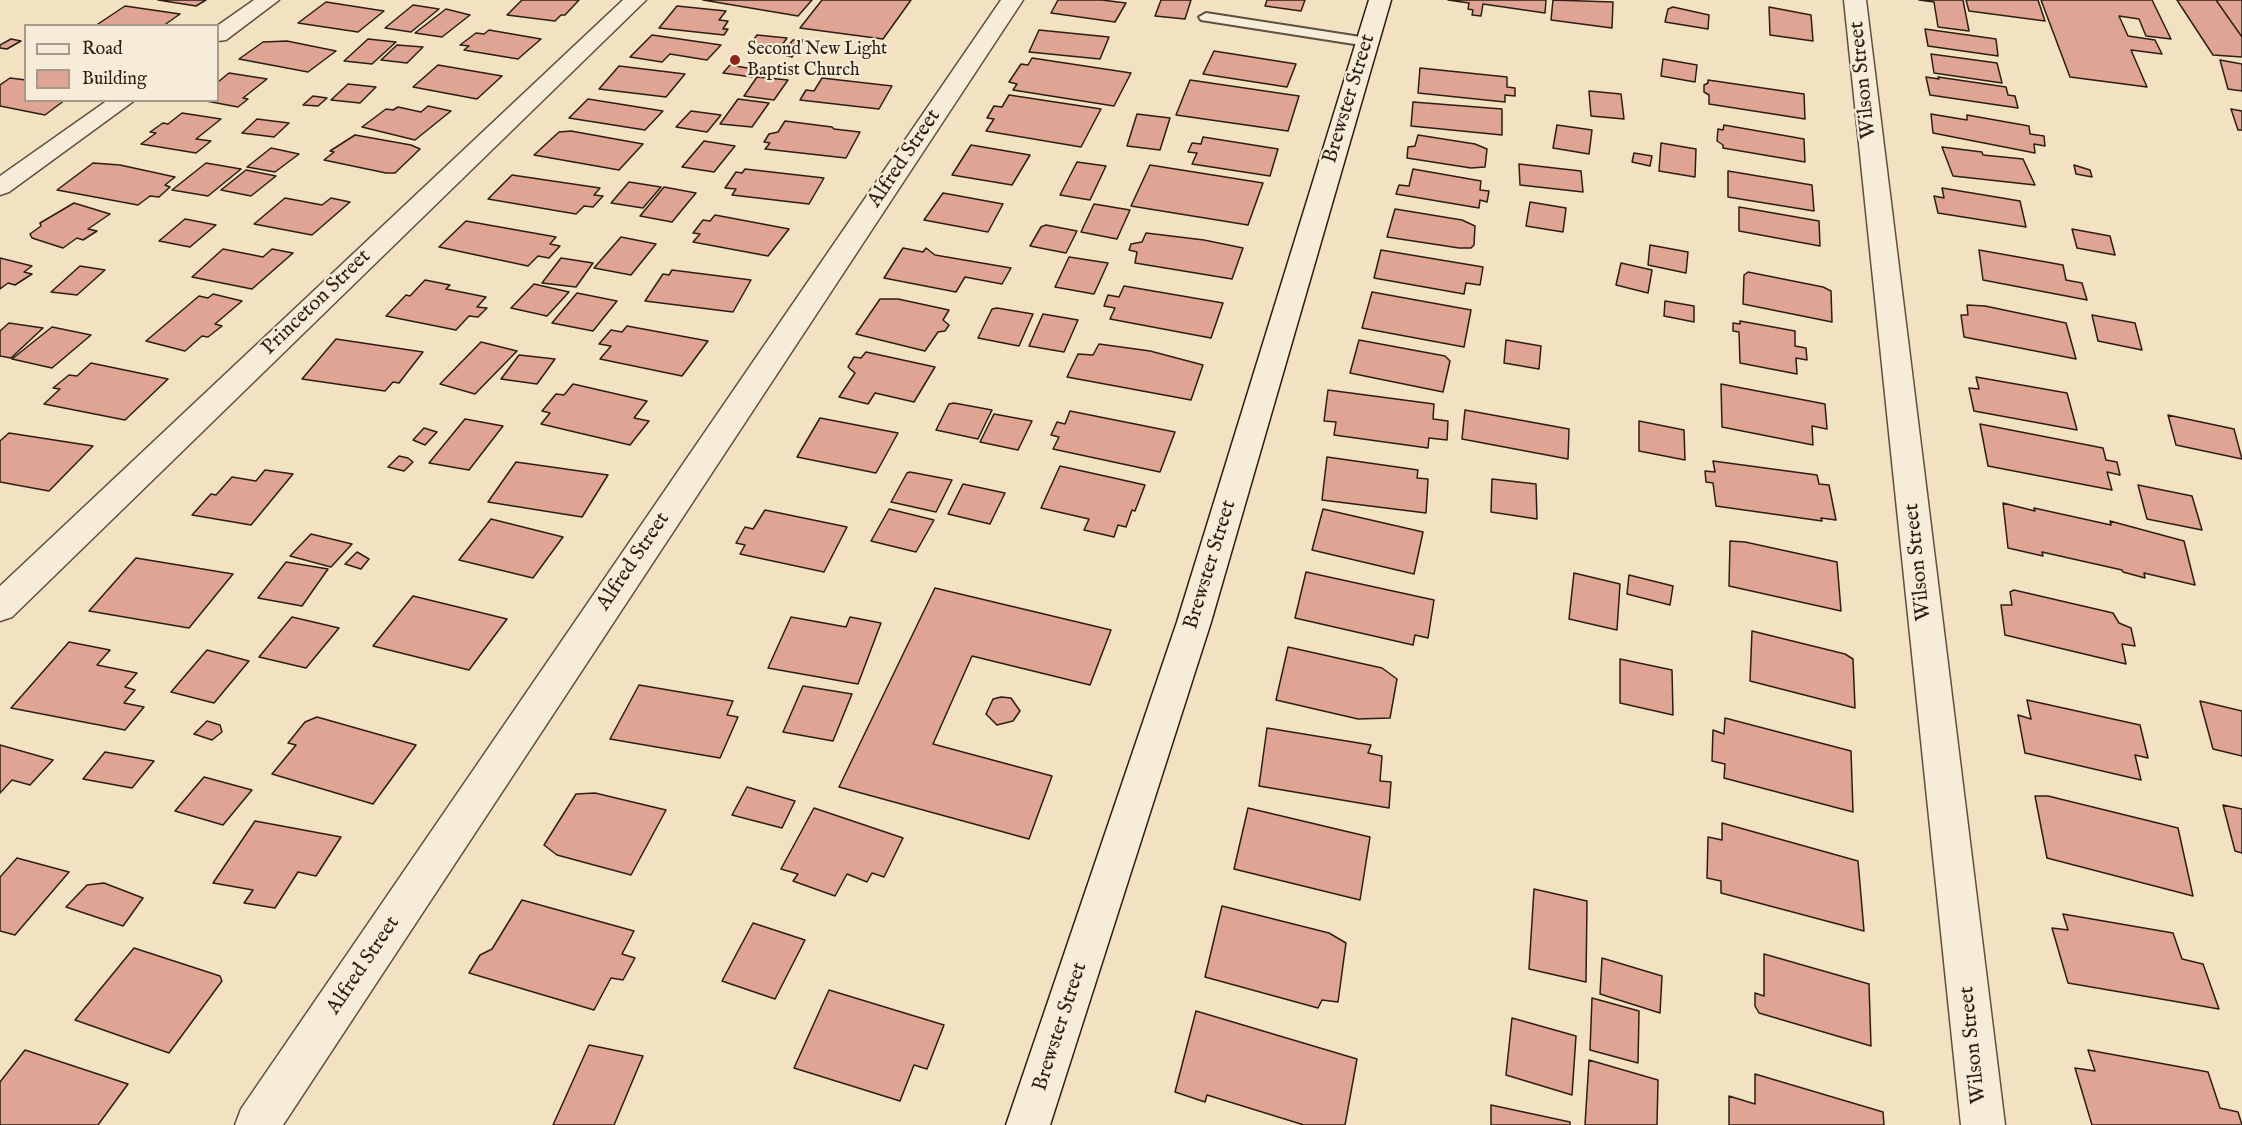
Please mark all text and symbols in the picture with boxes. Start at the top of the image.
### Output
street label: Wilson Street [1845,20,1883,140]
legend [24,24,219,102]
street label: Brewster Street [1318,31,1382,167]
text: Road [82,38,123,61]
place label: Second New Light Baptist Church [747,39,887,82]
marker: Second New Light Baptist Church [728,53,742,67]
text: Building [82,68,147,91]
street label: Alfred Street [863,105,947,213]
street label: Princeton Street [257,245,377,361]
street label: Brewster Street [1179,497,1243,633]
street label: Wilson Street [1900,502,1938,622]
street label: Alfred Street [592,508,676,616]
street label: Alfred Street [322,912,406,1020]
street label: Brewster Street [1028,960,1094,1094]
street label: Wilson Street [1955,985,1993,1105]

